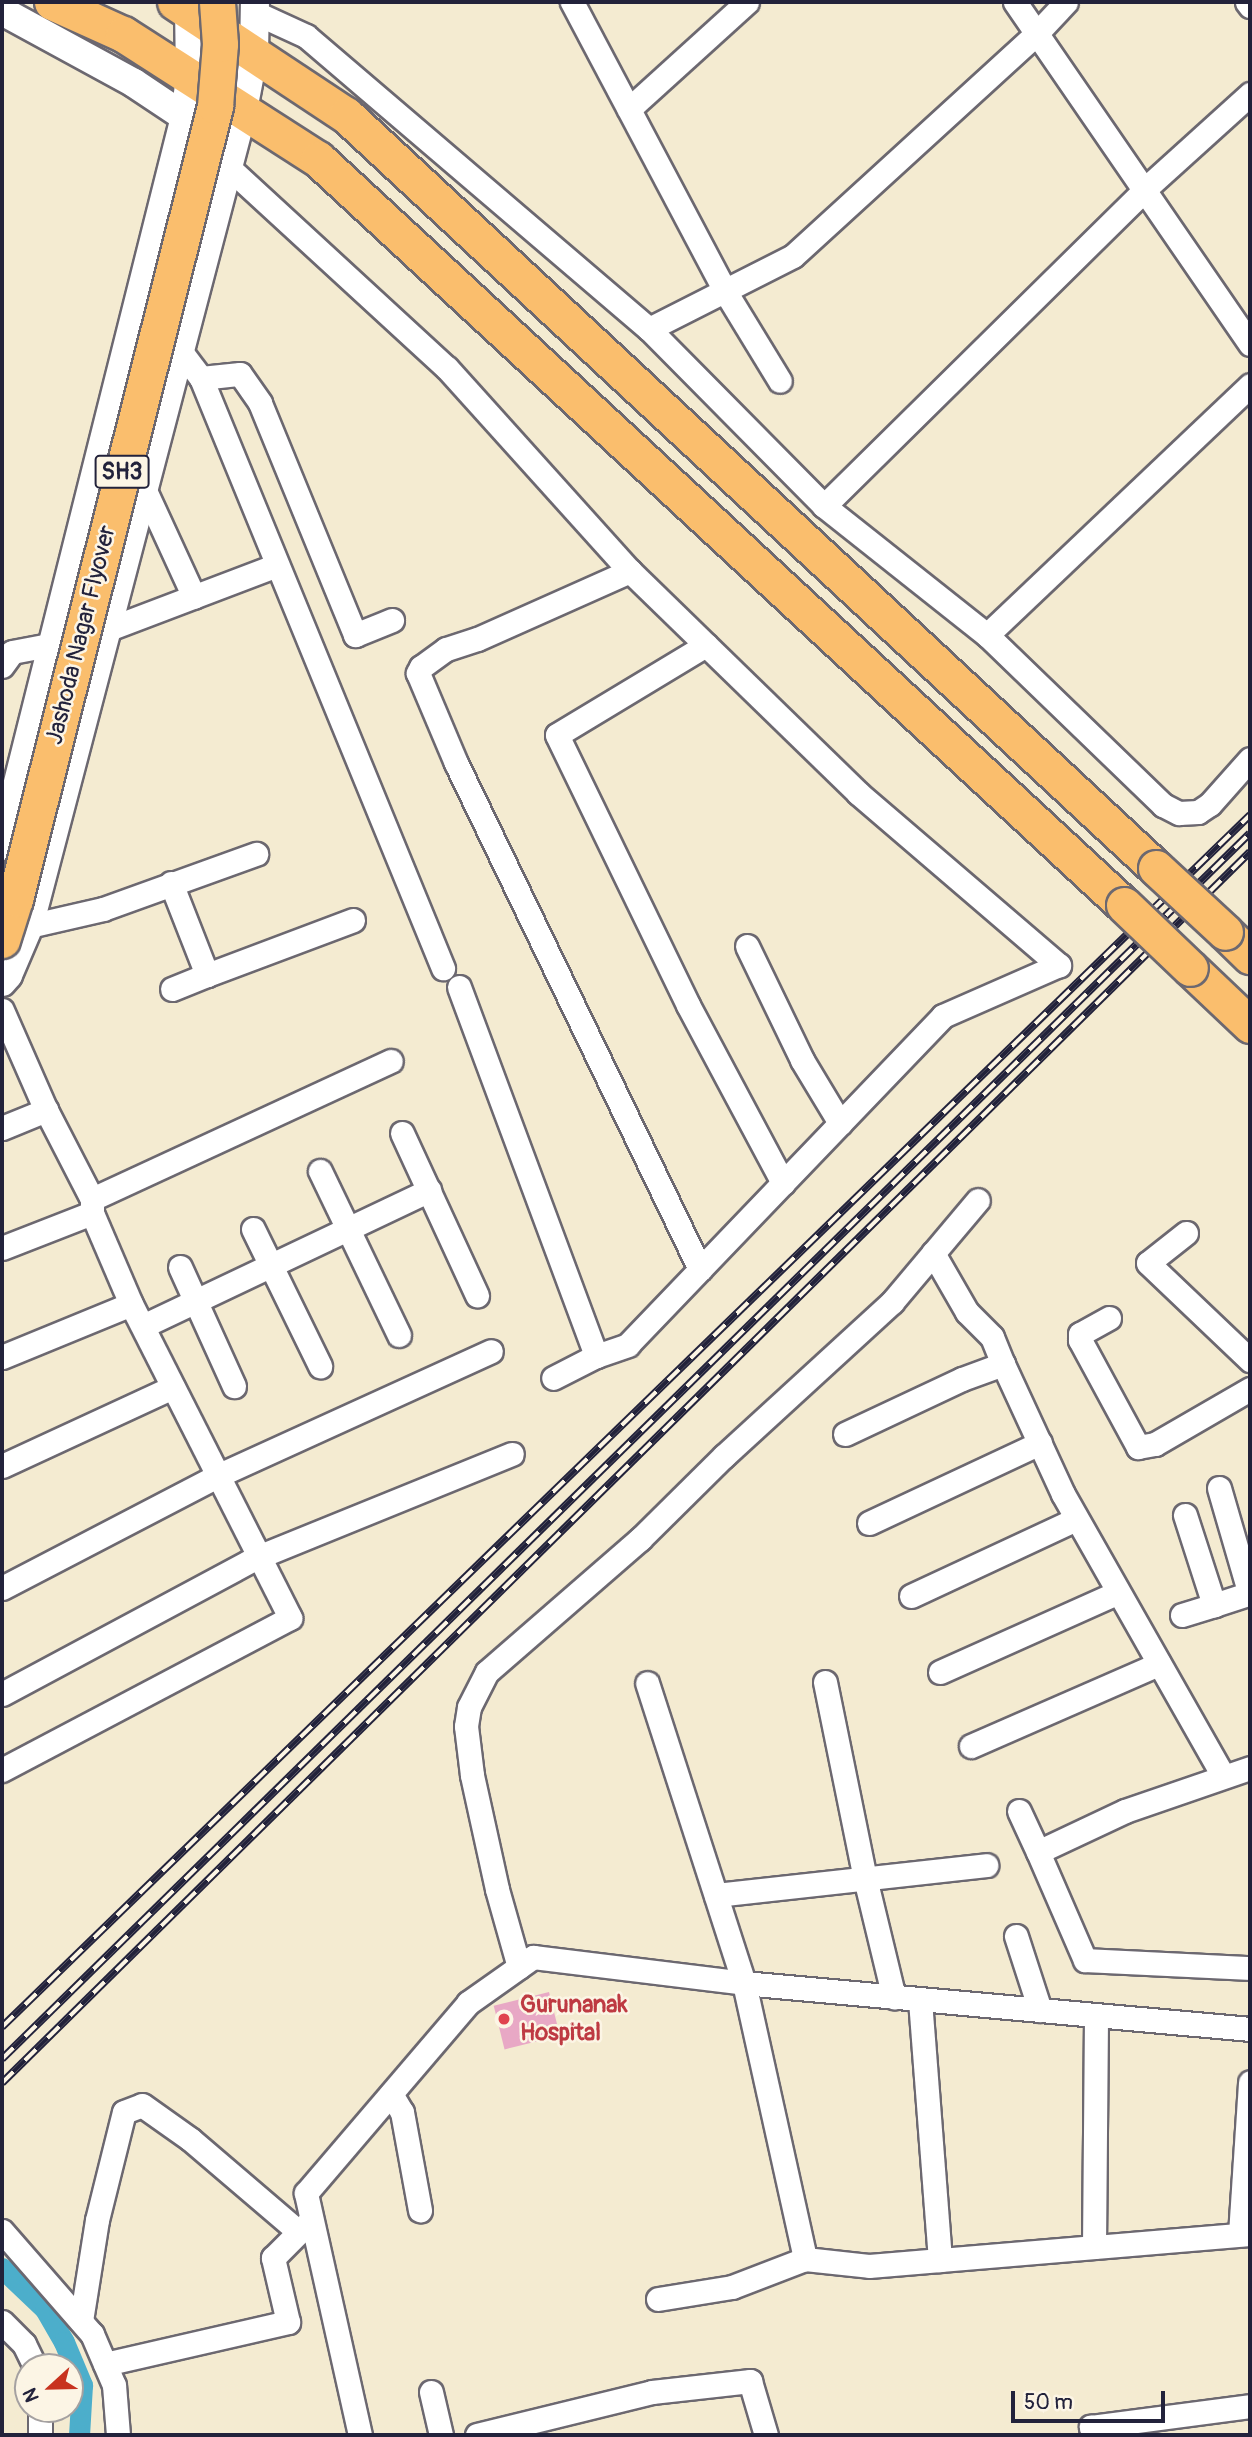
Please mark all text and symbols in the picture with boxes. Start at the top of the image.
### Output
road number: SH3 [94,452,150,492]
street label: Jashoda Nagar Flyover [40,523,122,747]
place label: Gurunanak Hospital [520,1991,627,2047]
marker: Gurunanak Hospital [494,2009,514,2029]
north arrow [14,2353,84,2423]
scale bar [1014,2378,1168,2422]
text: N [18,2385,45,2406]
text: 50 m [1024,2389,1073,2416]

